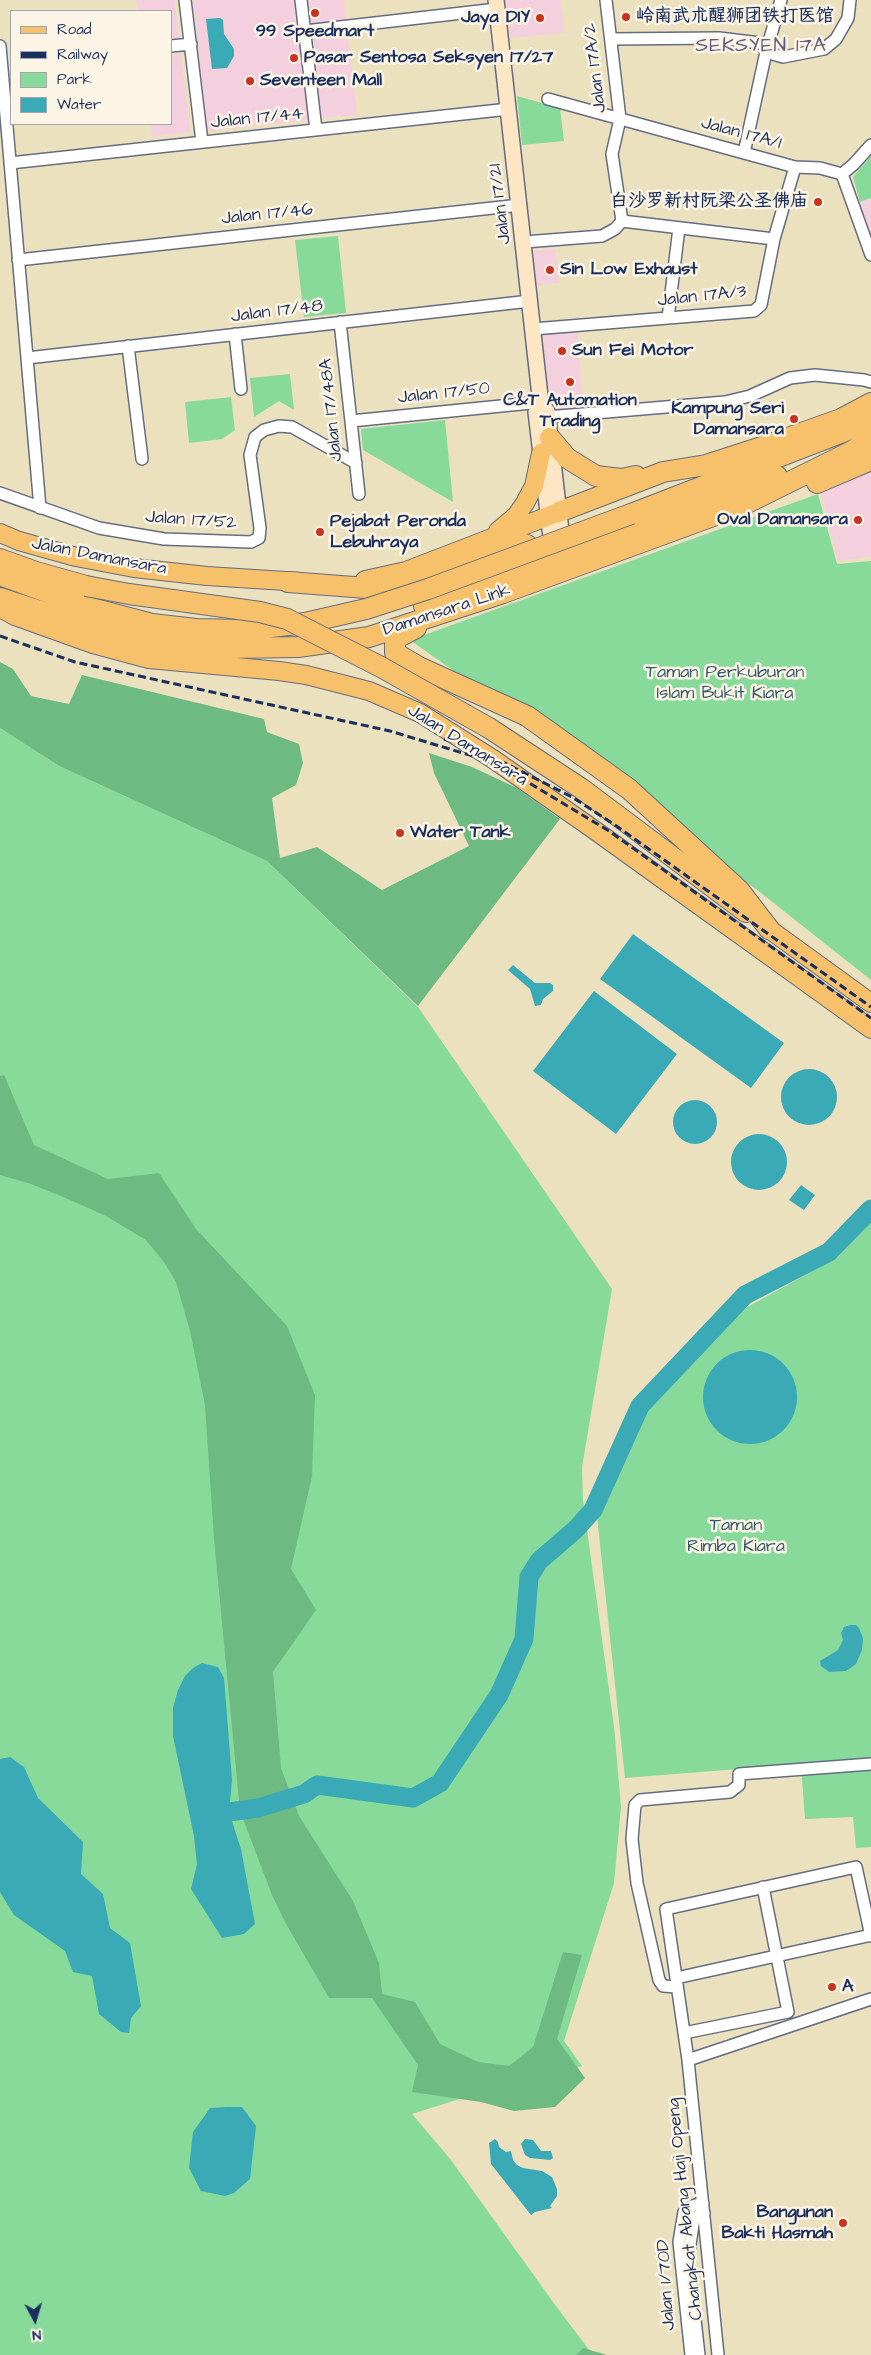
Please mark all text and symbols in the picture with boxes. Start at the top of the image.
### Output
place label: 岭南武术醒狮团铁打医馆 [636,6,834,28]
marker: 99 Speedmart [309,7,321,19]
place label: Jaya DIY [461,7,530,29]
legend [10,10,172,125]
marker: 岭南武术醒狮团铁打医馆 [620,11,632,23]
marker: Jaya DIY [534,12,546,24]
text: Road [57,19,91,40]
place label: 99 Speedmart [256,21,374,43]
street label: Jalan 17A/2 [580,22,612,114]
district label: SEKSYEN 17A [694,35,828,59]
text: Railway [57,44,108,65]
place label: Pasar Sentosa Seksyen 17/27 [304,47,553,69]
marker: Pasar Sentosa Seksyen 17/27 [288,52,300,64]
text: Park [57,69,92,90]
place label: Seventeen Mall [260,70,382,92]
marker: Seventeen Mall [244,75,256,87]
text: Water [57,94,101,115]
street label: Jalan 17/44 [210,103,304,135]
street label: Jalan 17A/1 [698,113,784,155]
street label: Jalan 17/21 [485,162,517,246]
place label: 白沙罗新村阮梁公圣佛庙 [610,191,808,213]
marker: 白沙罗新村阮梁公圣佛庙 [812,196,824,208]
street label: Jalan 17/46 [220,199,314,231]
place label: Sin Low Exhaust [560,259,697,281]
marker: Sin Low Exhaust [544,264,556,276]
street label: Jalan 17A/3 [657,282,747,312]
street label: Jalan 17/48 [230,296,324,328]
place label: Sun Fei Motor [572,340,693,362]
marker: Sun Fei Motor [556,345,568,357]
street label: Jalan 17/48A [316,357,348,463]
marker: C&T Automation Trading [564,376,576,388]
street label: Jalan 17/50 [397,378,491,410]
place label: C&T Automation Trading [503,390,637,432]
place label: Kampung Seri Damansara [671,398,784,440]
marker: Kampung Seri Damansara [788,413,800,425]
street label: Jalan 17/52 [145,507,237,535]
place label: Oval Damansara [717,509,848,531]
place label: Pejabat Peronda Lebuhraya [330,511,466,554]
marker: Oval Damansara [852,514,864,526]
marker: Pejabat Peronda Lebuhraya [314,526,326,538]
street label: Jalan Damansara [30,533,168,581]
street label: Damansara Link [381,580,513,642]
park label: Taman Perkuburan Islam Bukit Kiara [646,662,804,704]
street label: Jalan Damansara [403,700,531,792]
place label: Water Tank [410,822,511,844]
marker: Water Tank [394,827,406,839]
park label: Taman Rimba Kiara [687,1515,785,1558]
place label: A [842,1976,854,1998]
marker: A [826,1981,838,1993]
street label: Changkat Abang Haji Openg [664,2097,708,2321]
place label: Bangunan Bakti Hasmah [722,2202,833,2244]
marker: Bangunan Bakti Hasmah [837,2217,849,2229]
street label: Jalan 1/70D [653,2239,681,2331]
north arrow [10,2295,60,2345]
text: N [31,2325,42,2345]

